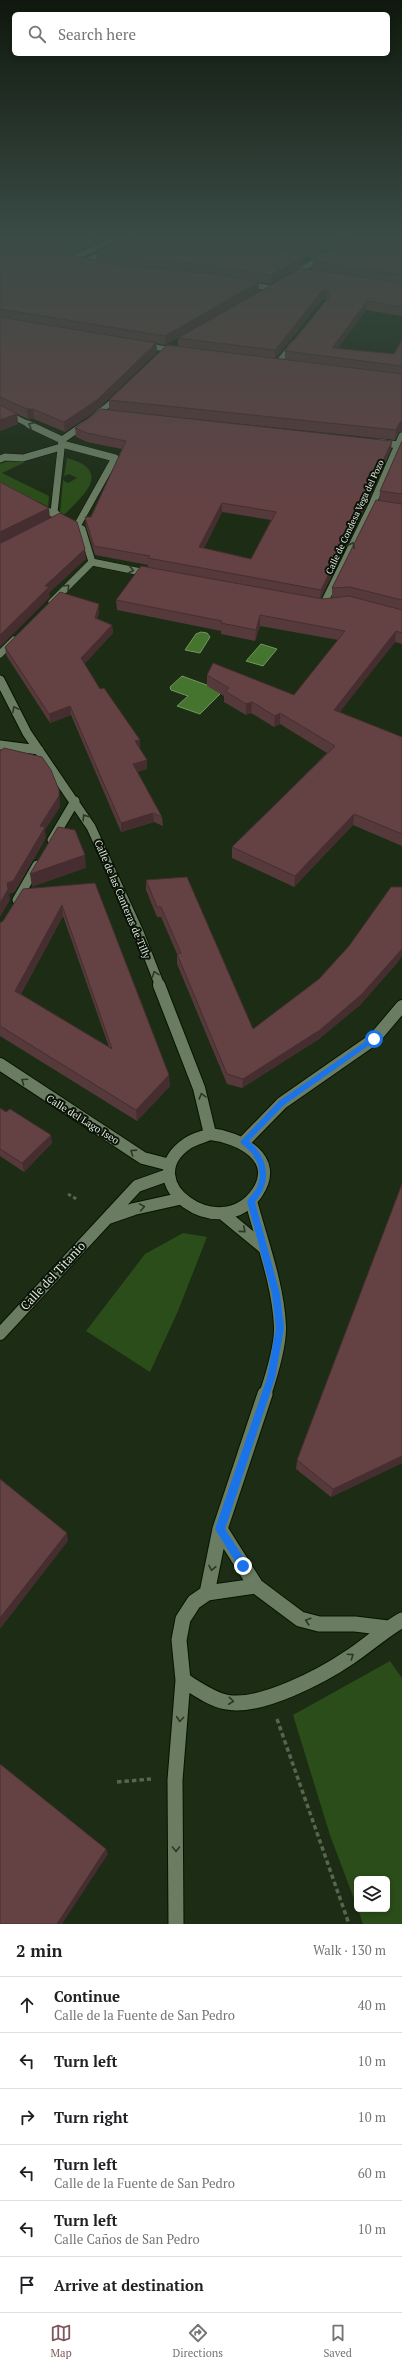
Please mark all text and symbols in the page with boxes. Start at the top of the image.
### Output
search box [12,12,390,56]
icon: search [26,23,48,45]
text: Search here [58,24,136,44]
one-way arrow [28,422,35,430]
street label: Calle de Condesa Vega del Pozo [323,458,387,576]
one-way arrow [347,542,355,549]
one-way arrow [127,565,134,573]
one-way arrow [62,584,70,592]
one-way arrow [12,705,19,713]
one-way arrow [83,815,90,822]
street label: Calle de las Canteras de Tilly [92,838,154,961]
one-way arrow [152,971,160,978]
route start [365,1030,383,1048]
one-way arrow [21,1078,28,1086]
street label: Calle del Lago Iseo [44,1092,122,1147]
one-way arrow [198,1092,207,1099]
one-way arrow [131,1149,138,1156]
one-way arrow [139,1204,145,1212]
one-way arrow [238,1226,246,1233]
street label: Calle del Titanio [17,1238,88,1313]
route end [234,1557,252,1575]
one-way arrow [208,1564,217,1571]
one-way arrow [304,1617,311,1626]
one-way arrow [346,1654,353,1661]
one-way arrow [228,1697,234,1706]
one-way arrow [176,1716,185,1722]
one-way arrow [172,1846,180,1852]
map controls [354,1876,390,1912]
button: layers [354,1876,390,1912]
text: 2 min [16,1939,63,1962]
text: Walk · 130 m [313,1941,386,1959]
text: Continue [54,1986,120,2006]
icon: ahead [16,1994,38,2016]
text: 40 m [358,1996,386,2014]
text: Calle de la Fuente de San Pedro [54,2006,235,2024]
icon: left [16,2050,38,2072]
text: Turn left [54,2051,118,2071]
text: 10 m [358,2052,386,2070]
icon: right [16,2106,38,2128]
text: Turn right [54,2107,129,2127]
text: 10 m [358,2108,386,2126]
text: Turn left [54,2154,118,2174]
icon: left [16,2162,38,2184]
text: 60 m [358,2164,386,2182]
text: Calle de la Fuente de San Pedro [54,2174,235,2192]
text: Turn left [54,2210,118,2230]
icon: left [16,2218,38,2240]
text: 10 m [358,2220,386,2238]
text: Calle Caños de San Pedro [54,2230,200,2248]
icon: arrive [16,2274,38,2296]
text: Arrive at destination [54,2275,204,2295]
tab: Map [50,2322,72,2360]
tab: Directions [172,2322,223,2360]
tab: Saved [323,2322,352,2360]

